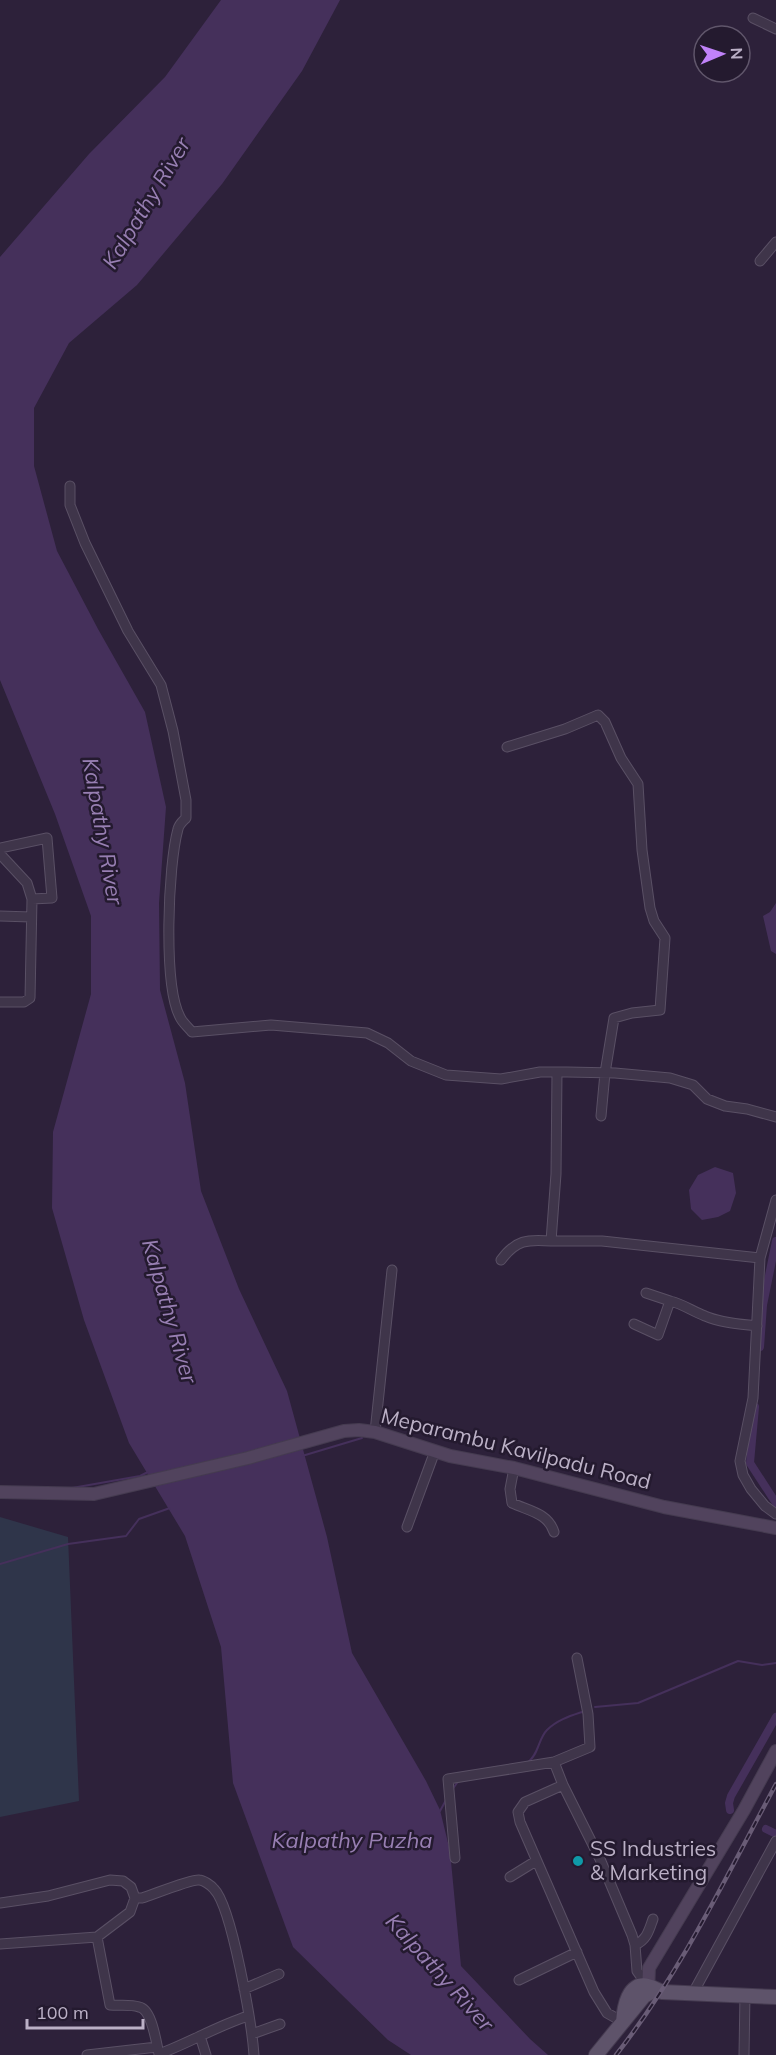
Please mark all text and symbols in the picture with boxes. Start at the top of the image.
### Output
north arrow [692,24,752,84]
text: N [727,47,747,60]
water label: Kalpathy River [96,131,197,274]
water label: Kalpathy River [76,755,130,908]
water label: Kalpathy River [136,1236,204,1387]
street label: Meparambu Kavilpadu Road [379,1402,654,1494]
water label: Kalpathy Puzha [271,1826,433,1854]
place label: SS Industries & Marketing [590,1835,716,1885]
marker: SS Industries & Marketing [571,1854,585,1868]
water label: Kalpathy River [380,1907,501,2037]
scale bar [27,1992,142,2030]
text: 100 m [36,2001,89,2024]

